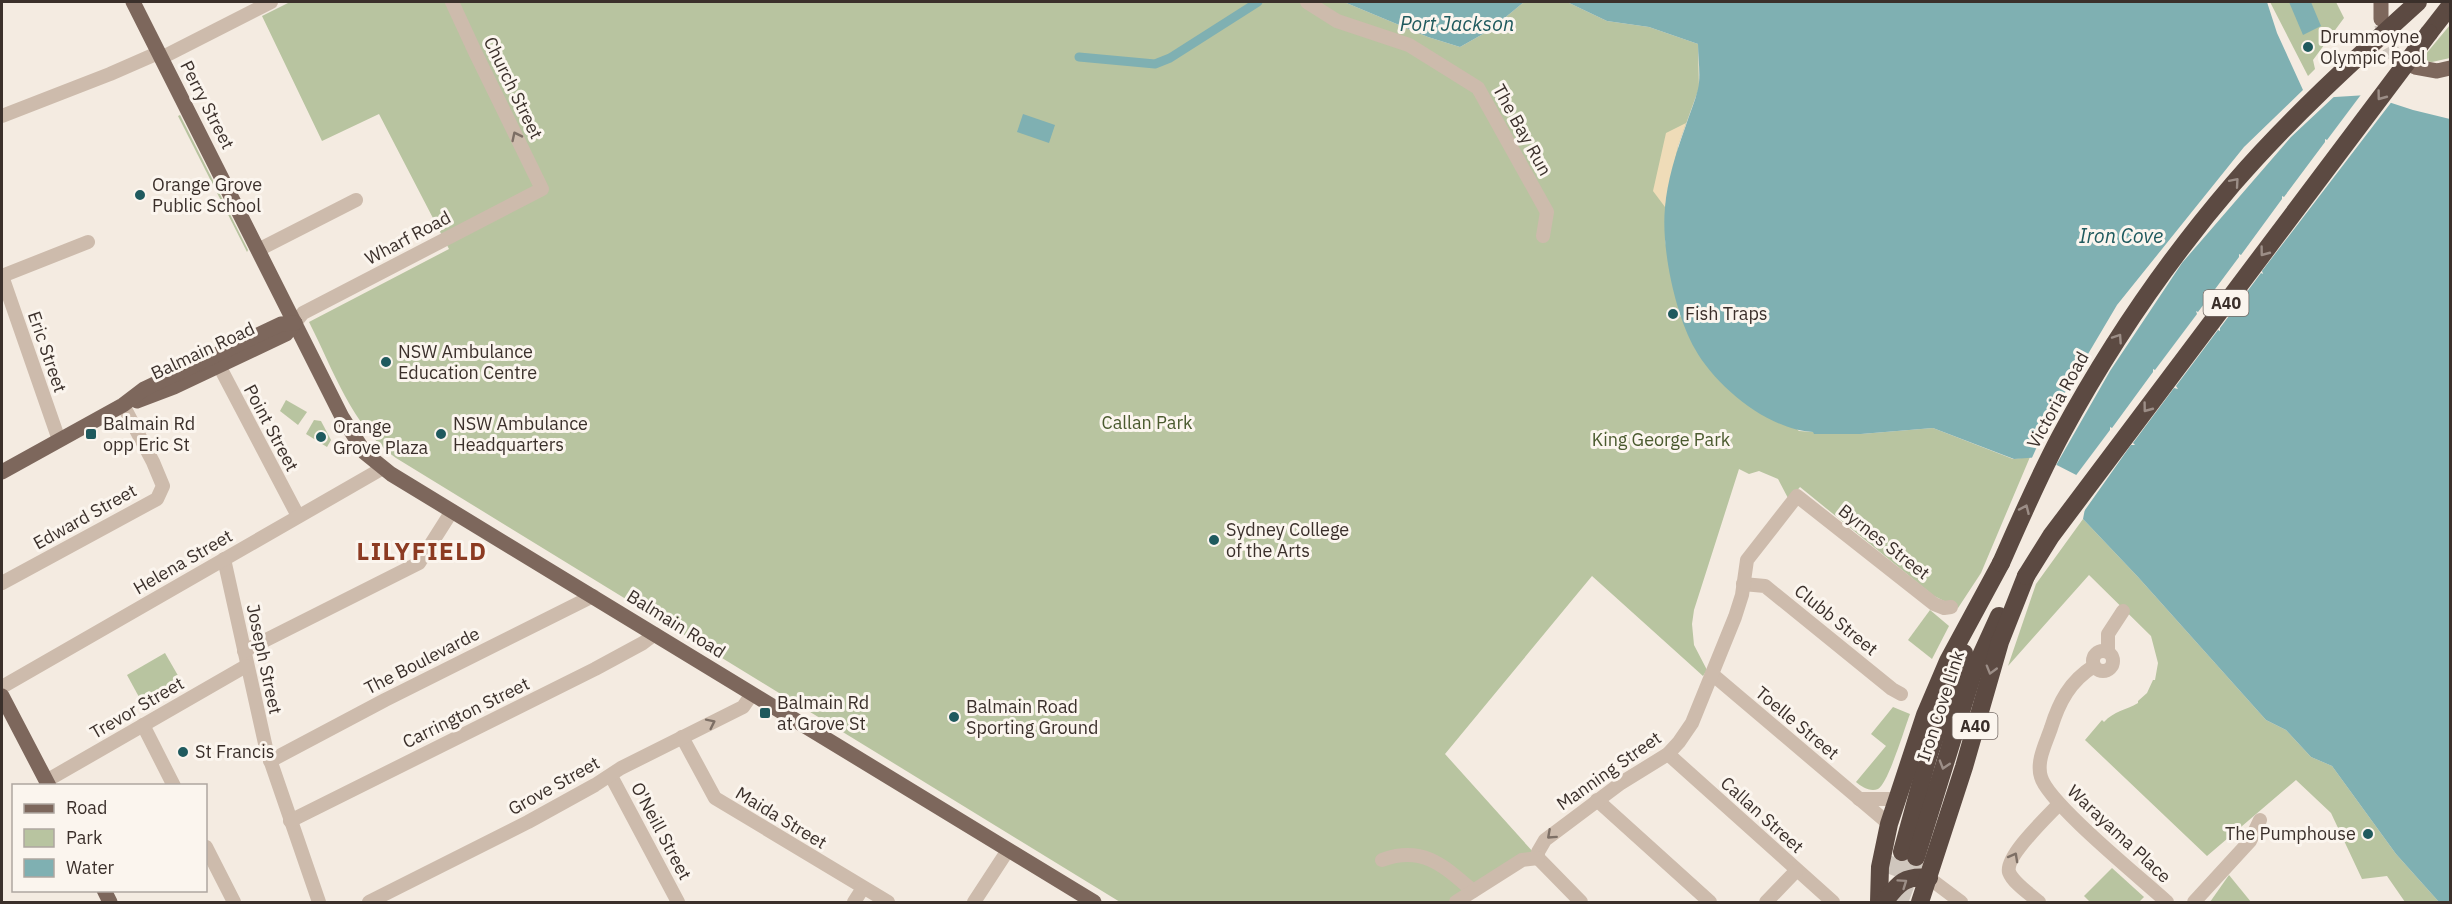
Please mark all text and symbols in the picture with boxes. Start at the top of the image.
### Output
water label: Port Jackson [1400,10,1514,37]
place label: Drummoyne Olympic Pool [2320,25,2426,69]
street label: Church Street [479,33,548,143]
marker: Drummoyne Olympic Pool [2301,40,2315,54]
street label: Perry Street [175,57,240,153]
street label: The Bay Run [1488,80,1557,180]
one-way arrow [2377,90,2388,101]
one-way arrow [512,132,523,143]
place label: Orange Grove Public School [152,173,262,217]
one-way arrow [2228,178,2239,189]
marker: Orange Grove Public School [133,188,147,202]
street label: Wharf Road [361,205,455,270]
water label: Iron Cove [2079,222,2163,249]
one-way arrow [2260,246,2271,257]
road number: A40 [2204,290,2248,316]
place label: Fish Traps [1685,302,1768,325]
marker: Fish Traps [1666,307,1680,321]
street label: Eric Street [23,308,72,395]
street label: Balmain Road [147,316,258,385]
one-way arrow [2111,334,2122,345]
place label: NSW Ambulance Education Centre [398,340,537,384]
street label: Victoria Road [2022,347,2094,452]
marker: NSW Ambulance Education Centre [379,355,393,369]
street label: Point Street [239,380,304,475]
one-way arrow [2143,402,2154,413]
park label: Callan Park [1101,411,1193,434]
place label: Balmain Rd opp Eric St [103,412,195,456]
place label: NSW Ambulance Headquarters [453,412,588,456]
place label: Orange Grove Plaza [333,415,429,459]
marker: Balmain Rd opp Eric St [84,427,98,441]
marker: NSW Ambulance Headquarters [434,427,448,441]
park label: King George Park [1592,428,1731,451]
marker: Orange Grove Plaza [314,430,328,444]
street label: Edward Street [29,479,140,554]
street label: Byrnes Street [1834,499,1935,584]
one-way arrow [2018,505,2030,516]
place label: Sydney College of the Arts [1226,518,1349,562]
street label: Helena Street [129,524,236,599]
marker: Sydney College of the Arts [1207,533,1221,547]
district label: LILYFIELD [356,535,488,567]
street label: Clubb Street [1790,579,1883,660]
street label: Balmain Road [623,584,730,663]
street label: Joseph Street [242,602,287,716]
street label: The Boulevarde [360,622,483,700]
street label: Iron Cove Link [1912,647,1969,764]
one-way arrow [1986,664,1998,675]
street label: Trevor Street [86,671,188,744]
street label: Carrington Street [399,672,533,753]
street label: Toelle Street [1751,681,1844,764]
place label: Balmain Rd at Grove St [777,691,869,735]
place label: Balmain Road Sporting Ground [966,695,1098,739]
marker: Balmain Rd at Grove St [758,706,772,720]
marker: Balmain Road Sporting Ground [947,710,961,724]
road number: A40 [1952,713,1998,739]
one-way arrow [704,719,715,730]
street label: Manning Street [1552,726,1665,815]
place label: St Francis [195,740,274,763]
marker: St Francis [176,745,190,759]
street label: Grove Street [504,751,604,820]
one-way arrow [1939,759,1951,770]
street label: Callan Street [1716,771,1809,858]
street label: O'Neill Street [626,778,697,884]
street label: Warayama Place [2063,780,2176,888]
street label: Maida Street [731,781,831,854]
legend [12,784,207,892]
text: Road [66,796,107,819]
place label: The Pumphouse [2225,822,2356,845]
text: Park [66,826,103,849]
marker: The Pumphouse [2361,827,2375,841]
one-way arrow [1548,828,1558,839]
one-way arrow [2007,853,2018,863]
text: Water [66,856,115,879]
one-way arrow [1896,879,1907,890]

